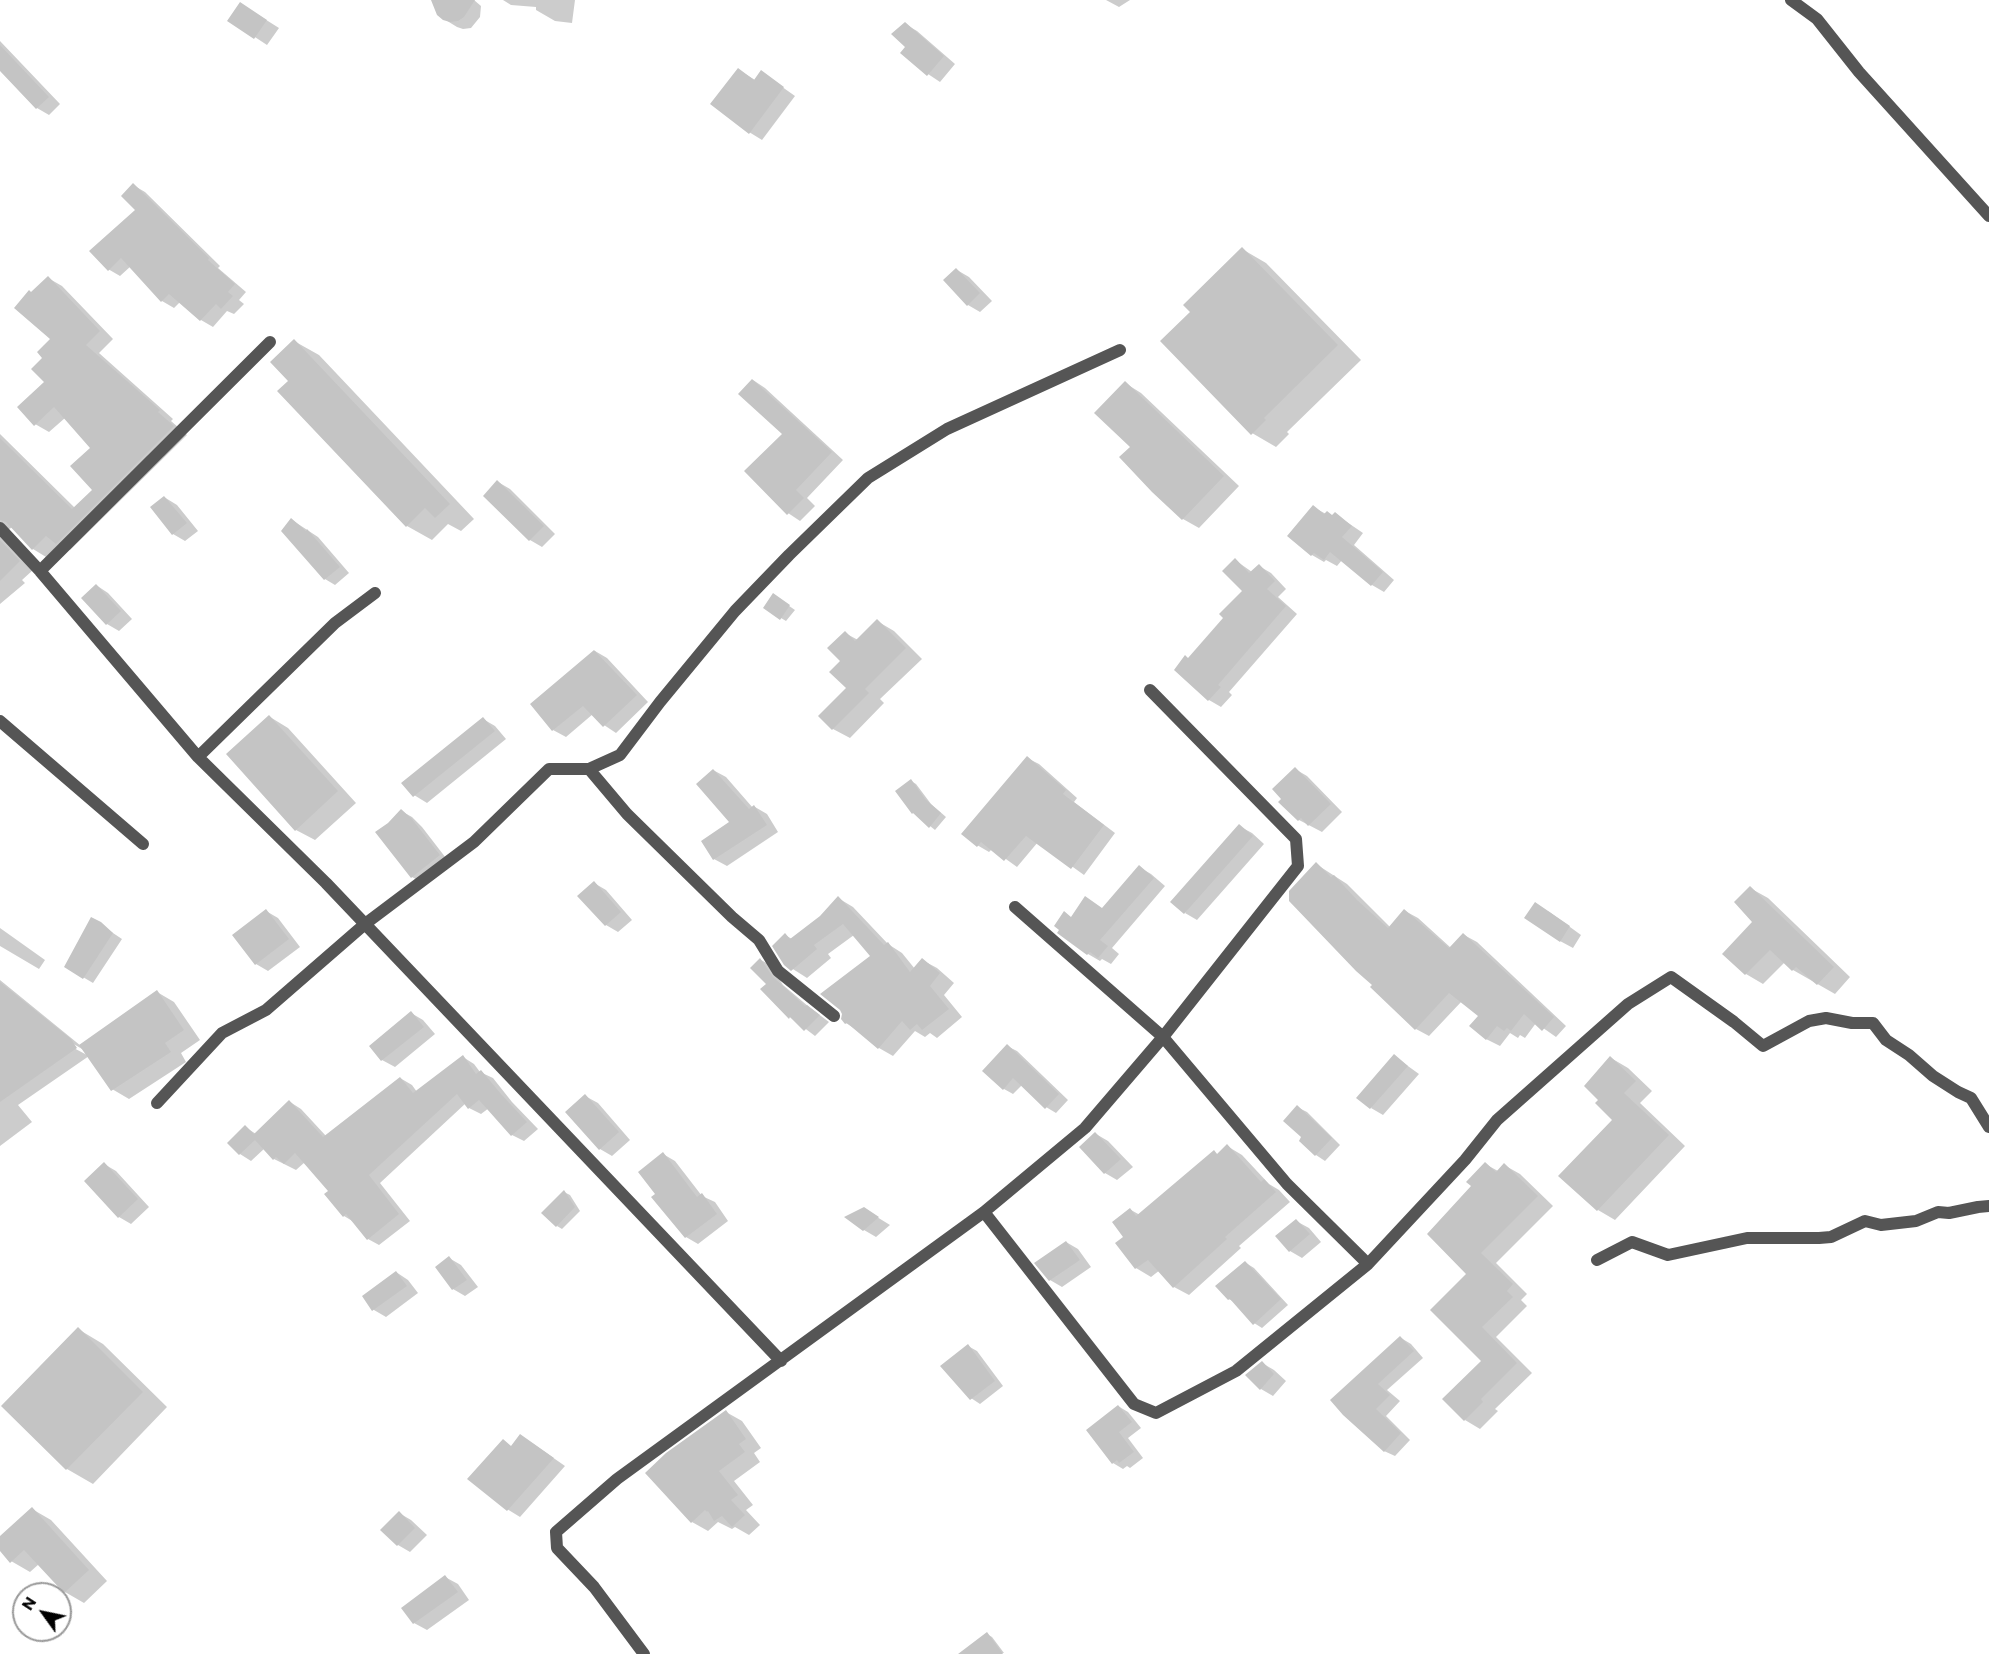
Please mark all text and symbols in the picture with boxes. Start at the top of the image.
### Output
north arrow [12,1582,72,1642]
text: N [17,1593,39,1613]

